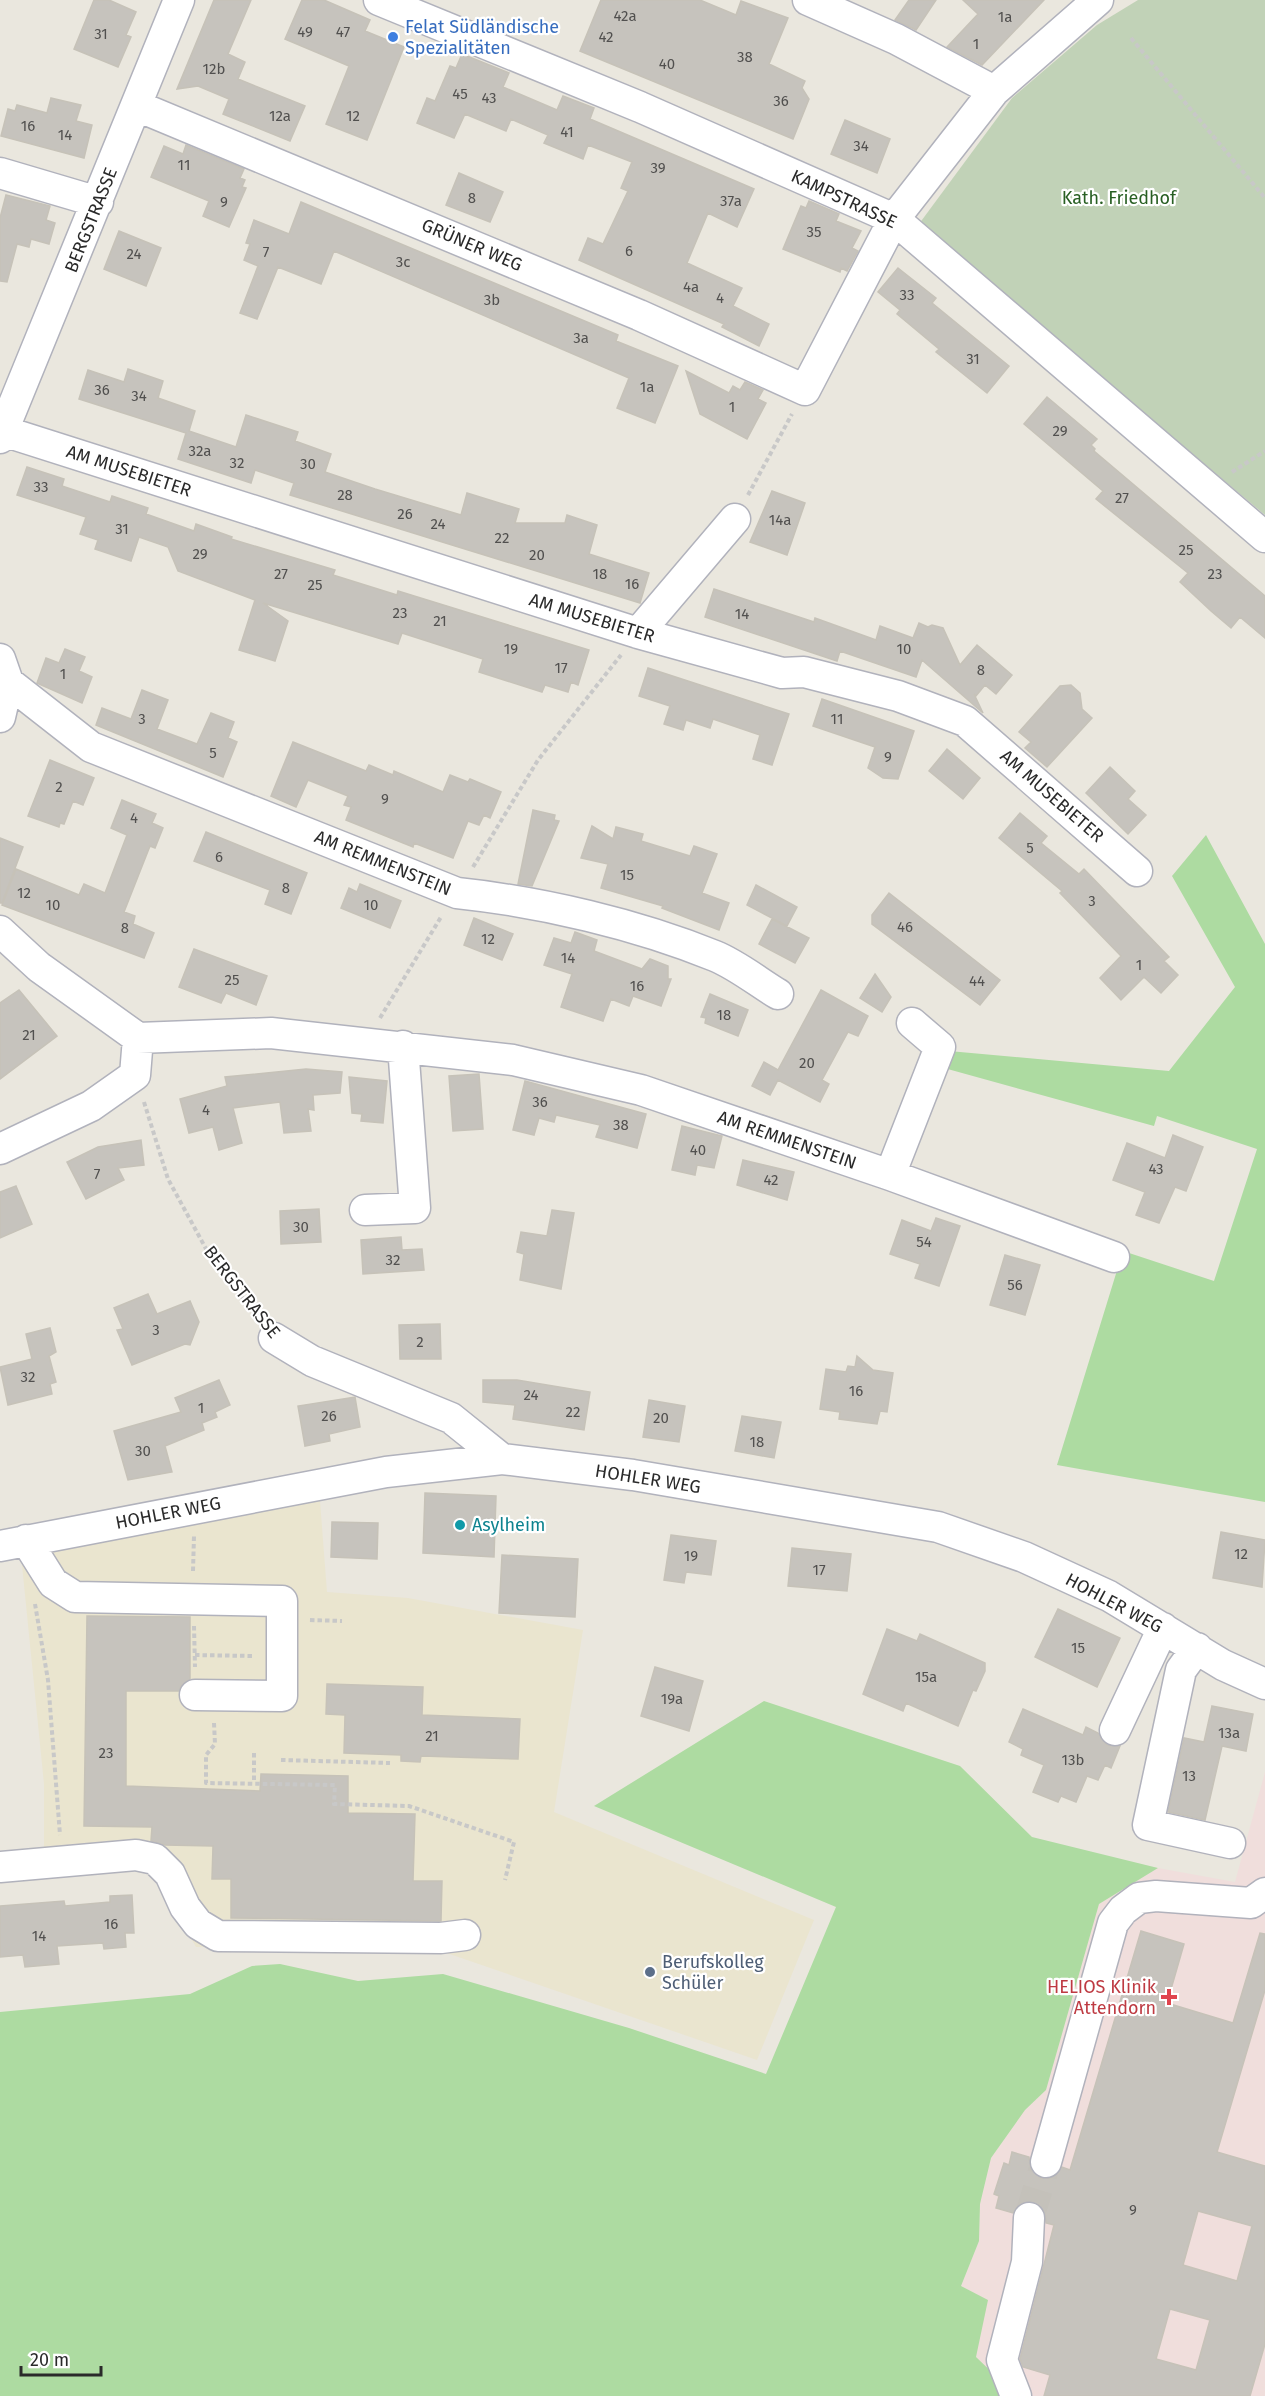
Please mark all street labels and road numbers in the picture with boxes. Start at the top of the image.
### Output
street label: BERGSTRASSE [60,164,122,276]
street label: KAMPSTRASSE [788,165,900,233]
street label: GRÜNER WEG [418,214,526,276]
street label: AM MUSEBIETER [64,440,194,502]
street label: AM MUSEBIETER [527,588,657,648]
street label: AM MUSEBIETER [996,745,1108,847]
street label: AM REMMENSTEIN [311,826,455,900]
street label: AM REMMENSTEIN [715,1106,859,1174]
street label: BERGSTRASSE [199,1241,285,1343]
street label: HOHLER WEG [594,1460,702,1498]
street label: HOHLER WEG [113,1492,223,1534]
street label: HOHLER WEG [1062,1568,1166,1638]

